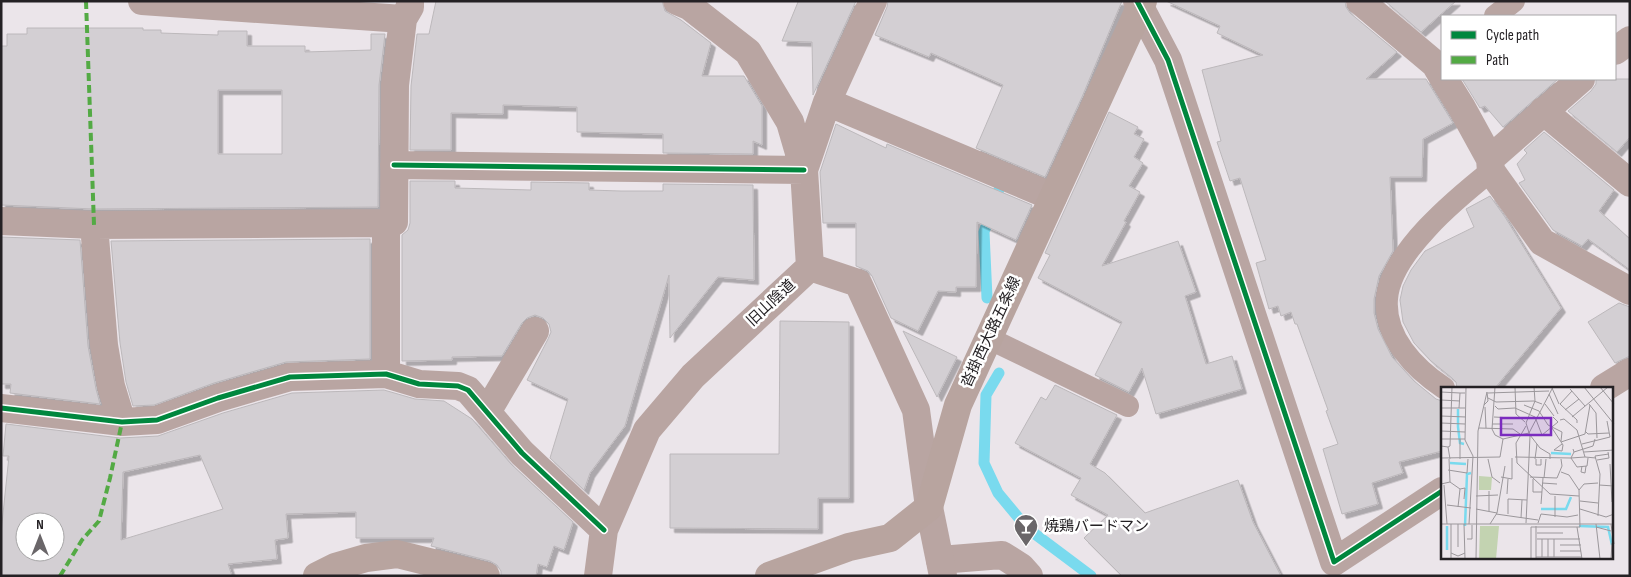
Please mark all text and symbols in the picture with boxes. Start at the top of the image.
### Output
legend [1441,15,1616,80]
text: Cycle path [1486,26,1539,45]
text: Path [1486,51,1509,70]
street label: 沓掛西大路五条線 [957,274,1025,390]
street label: 旧山陰道 [743,276,799,330]
inset map [1441,387,1614,560]
north arrow [15,512,65,562]
bar icon: 焼鶏バードマン [1013,513,1039,547]
text: N [36,516,44,533]
place label: 焼鶏バードマン [1044,517,1149,536]

